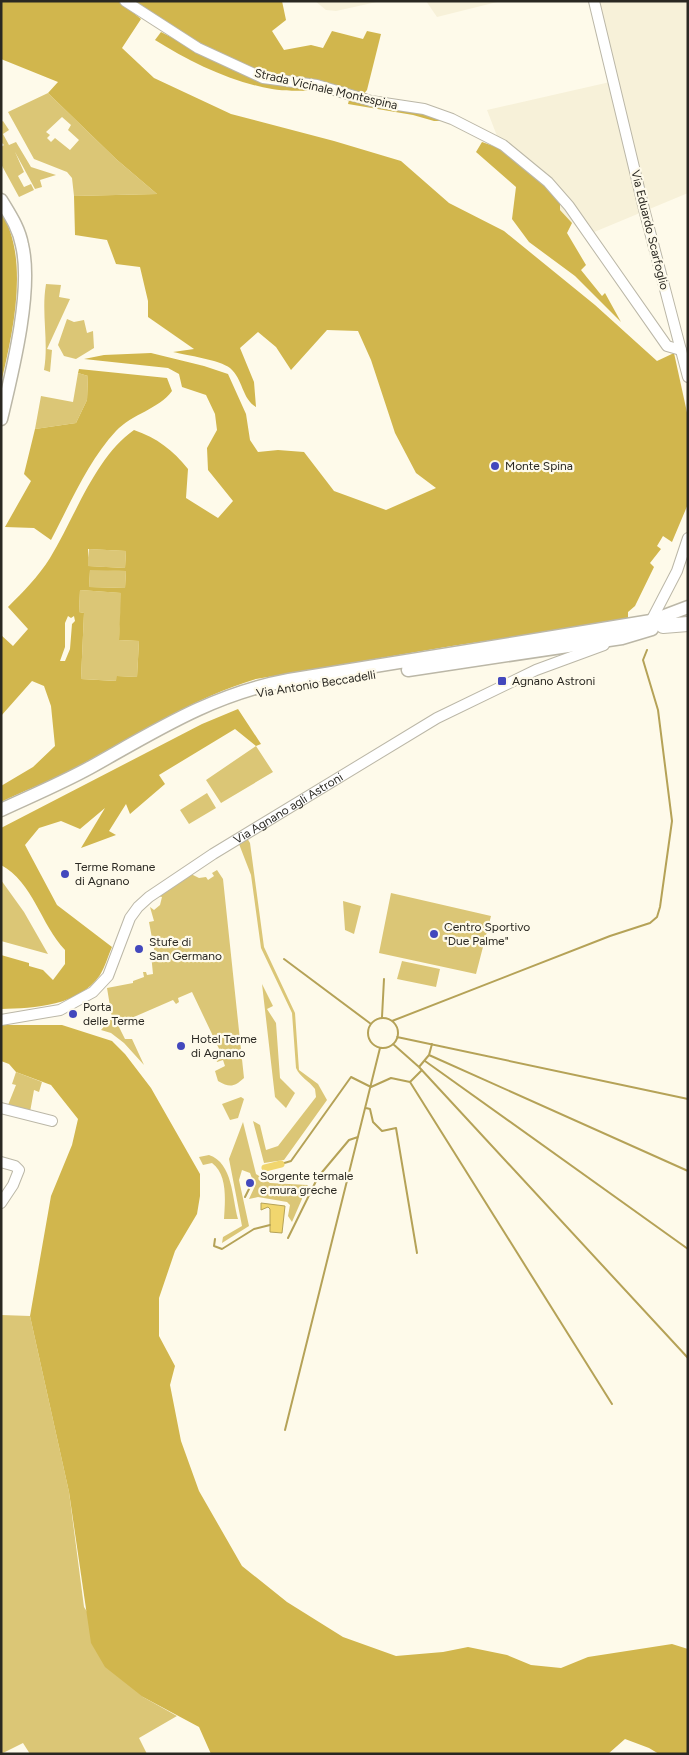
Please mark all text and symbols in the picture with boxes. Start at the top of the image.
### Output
street label: Strada Vicinale Montespina [253,66,399,112]
street label: Via Eduardo Scarfoglio [628,169,672,291]
place label: Monte Spina [505,459,573,473]
marker: Monte Spina [489,460,501,472]
street label: Via Antonio Beccadelli [255,668,377,700]
place label: Agnano Astroni [512,674,595,688]
marker: Agnano Astroni [496,675,508,687]
street label: Via Agnano agli Astroni [231,770,345,847]
place label: Terme Romane di Agnano [75,860,156,888]
marker: Terme Romane di Agnano [59,868,71,880]
place label: Centro Sportivo "Due Palme" [444,920,530,948]
marker: Centro Sportivo "Due Palme" [428,928,440,940]
place label: Stufe di San Germano [149,935,222,963]
marker: Stufe di San Germano [133,943,145,955]
place label: Porta delle Terme [83,1000,145,1028]
marker: Porta delle Terme [67,1008,79,1020]
place label: Hotel Terme di Agnano [191,1032,257,1060]
marker: Hotel Terme di Agnano [175,1040,187,1052]
place label: Sorgente termale e mura greche [260,1169,354,1197]
marker: Sorgente termale e mura greche [244,1177,256,1189]

